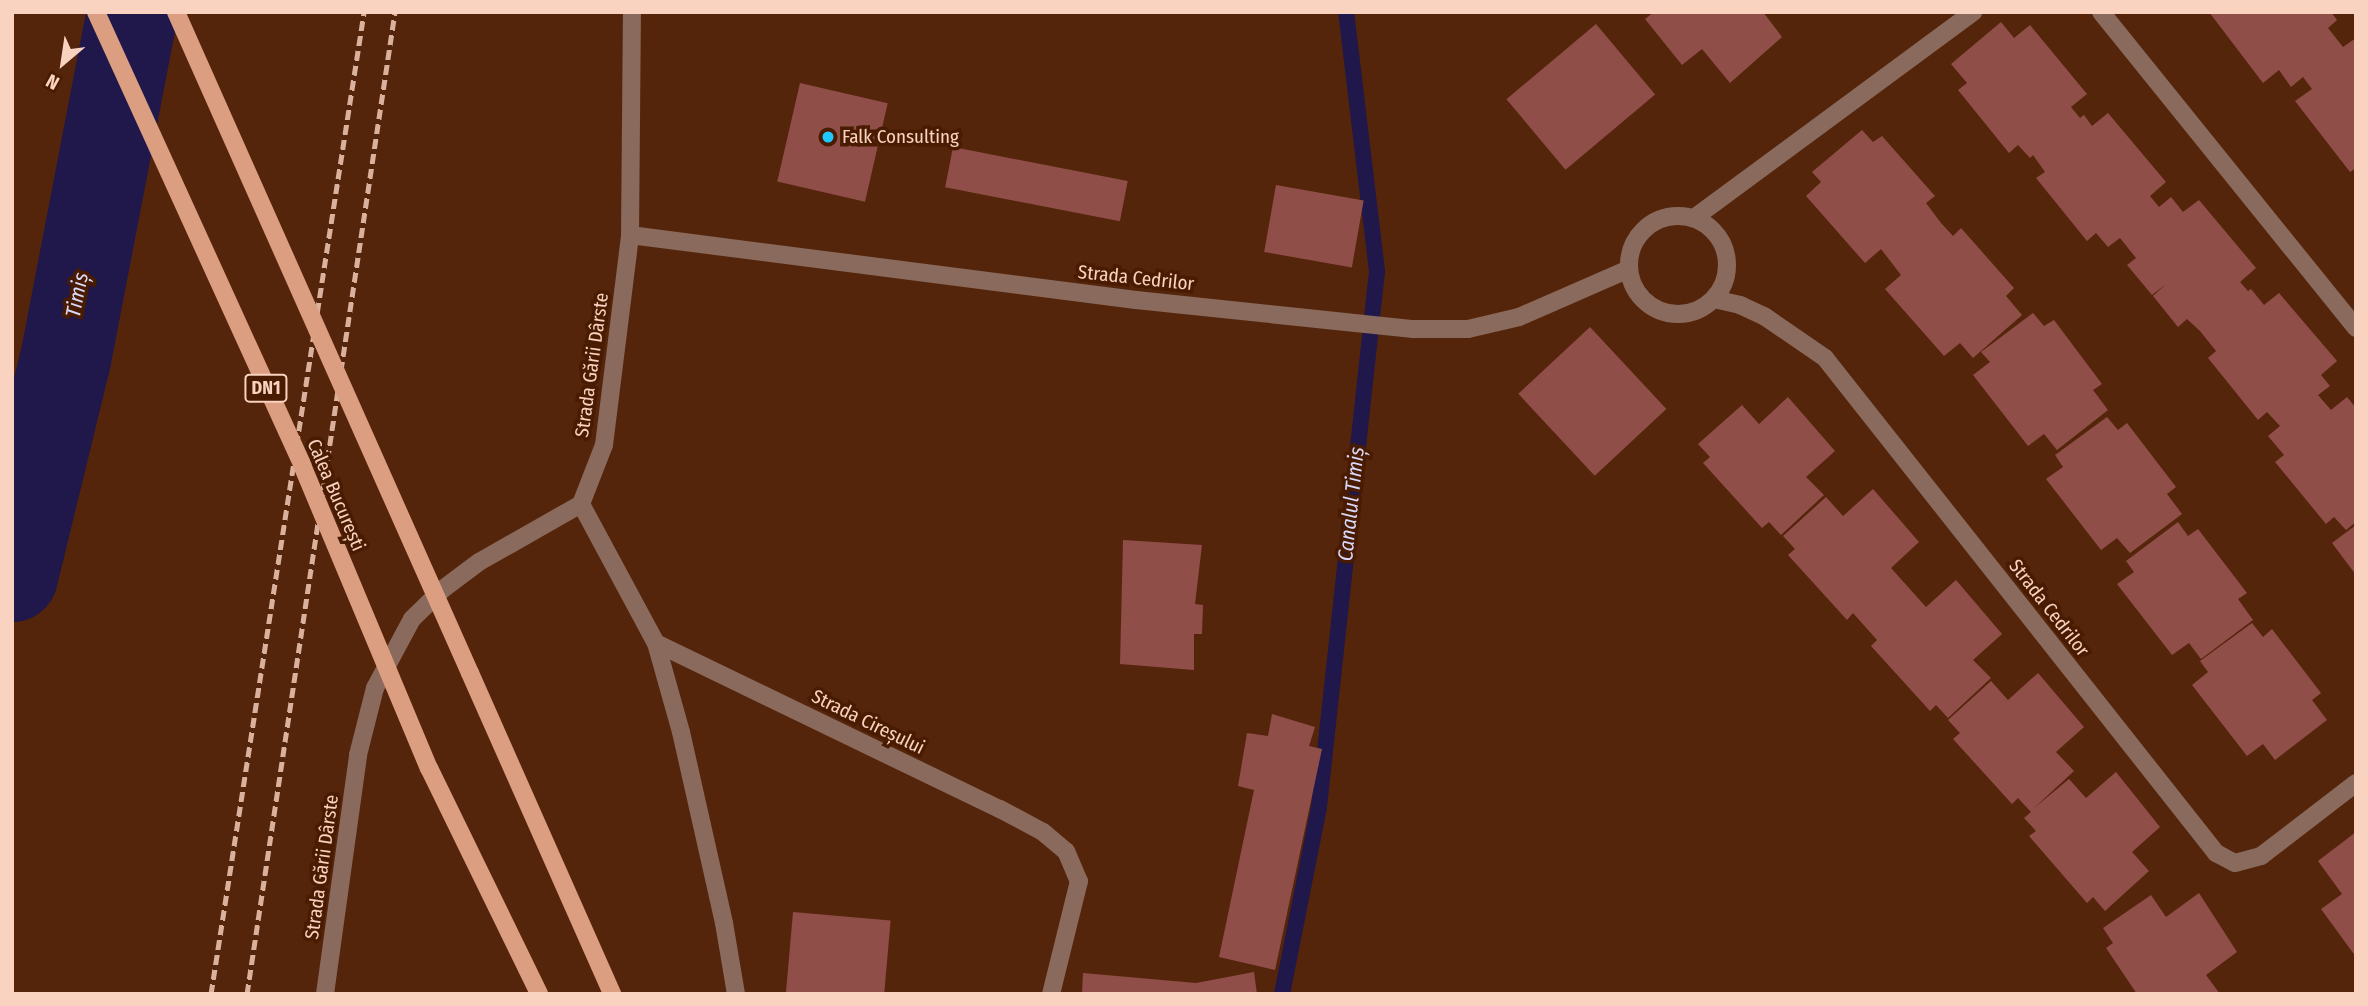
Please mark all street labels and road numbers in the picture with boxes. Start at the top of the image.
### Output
street label: Strada Cedrilor [1077,261,1195,295]
street label: Strada Gării Dârste [571,291,613,439]
road number: DN1 [243,374,289,402]
street label: Calea București [302,436,370,554]
street label: Strada Cedrilor [2004,555,2094,661]
street label: Strada Cireșului [808,685,928,759]
street label: Strada Gării Dârste [301,793,343,941]

